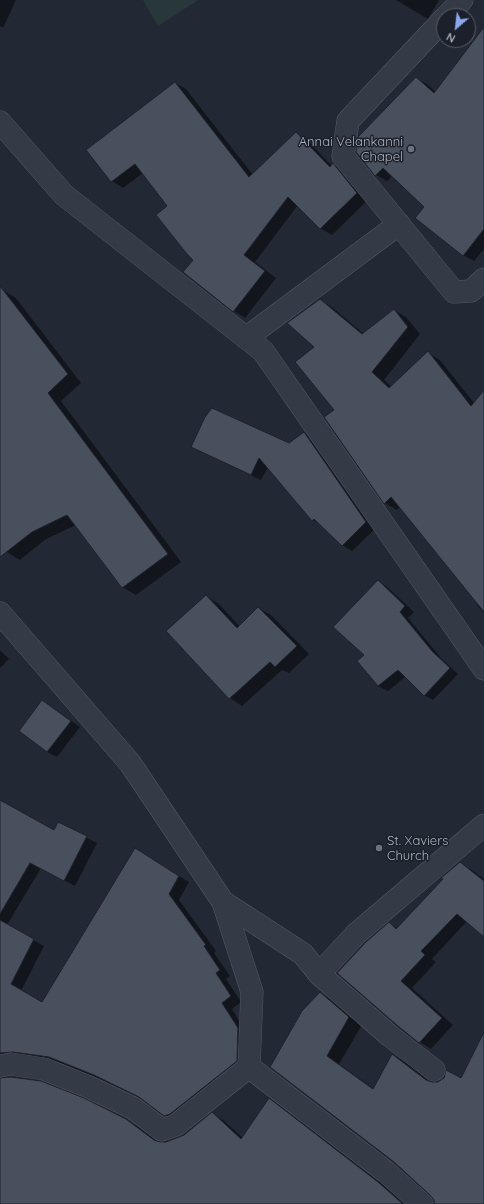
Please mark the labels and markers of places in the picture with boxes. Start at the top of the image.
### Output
place label: Annai Velankanni Chapel [299,134,403,165]
marker: Annai Velankanni Chapel [406,144,416,154]
place label: St. Xaviers Church [387,833,448,864]
marker: St. Xaviers Church [374,843,384,853]

